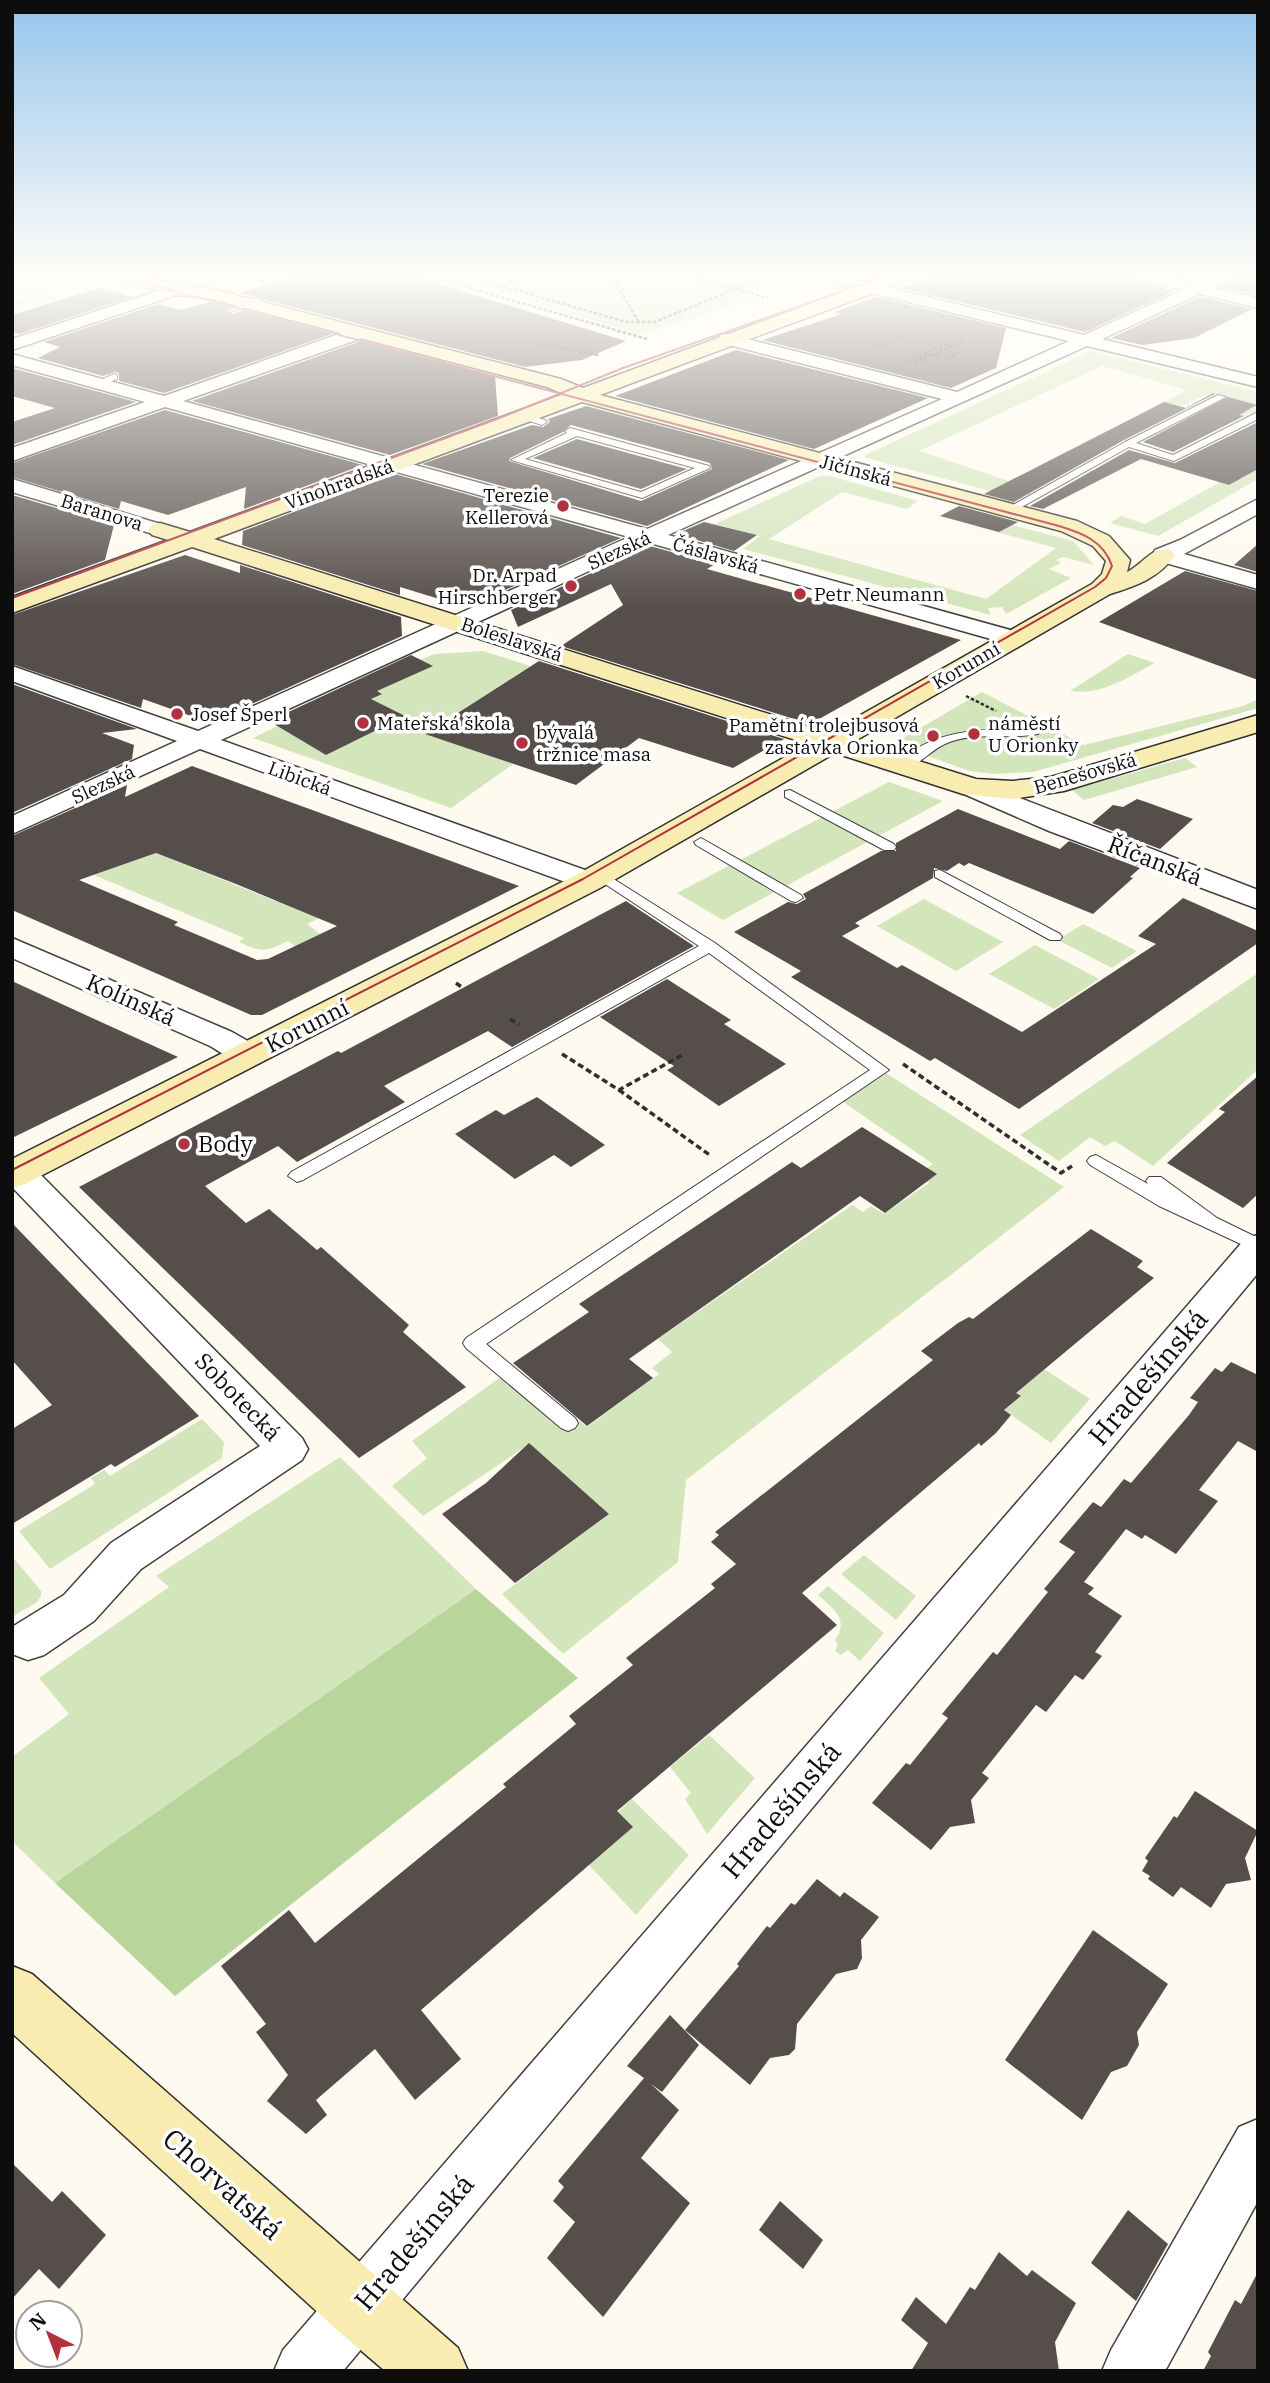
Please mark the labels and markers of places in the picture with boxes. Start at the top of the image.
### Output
place label: Terezie Kellerová [465,483,549,529]
marker: Terezie Kellerová [555,498,571,514]
place label: Dr. Arpad Hirschberger [438,563,558,609]
marker: Dr. Arpad Hirschberger [563,578,579,594]
place label: Petr Neumann [814,582,945,606]
marker: Petr Neumann [792,586,808,602]
place label: Josef Šperl [191,702,288,726]
marker: Josef Šperl [169,706,185,722]
place label: Mateřská škola [377,711,511,735]
place label: náměstí U Orionky [988,711,1079,757]
place label: Pamětní trolejbusová zastávka Orionka [729,713,919,759]
marker: Mateřská škola [355,715,371,731]
place label: bývalá tržnice masa [536,720,651,766]
marker: náměstí U Orionky [966,726,982,742]
marker: Pamětní trolejbusová zastávka Orionka [925,728,941,744]
marker: bývalá tržnice masa [514,735,530,751]
place label: Body [198,1128,254,1158]
marker: Body [176,1136,192,1152]

